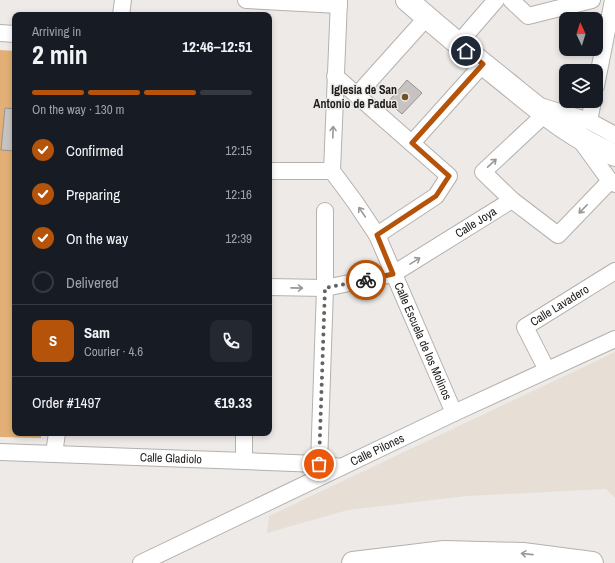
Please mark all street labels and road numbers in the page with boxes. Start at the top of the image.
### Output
street label: Calle Joya [452,203,500,241]
street label: Calle Escuela de los Molinos [390,280,455,402]
street label: Calle Lavadero [527,281,592,330]
street label: Calle Pilones [348,430,407,470]
street label: Calle Gladiolo [140,449,202,467]

